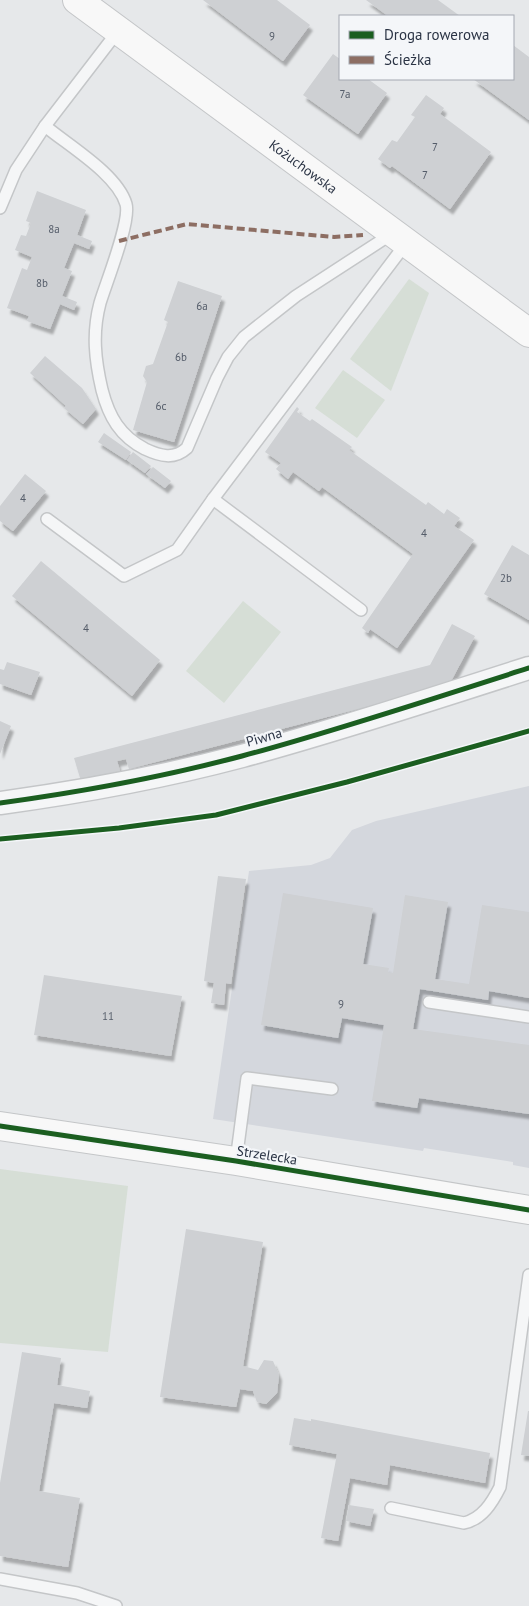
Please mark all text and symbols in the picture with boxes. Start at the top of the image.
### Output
legend [339,15,514,80]
text: Droga rowerowa [384,25,489,44]
house number: 9 [269,29,275,43]
text: Ścieżka [384,50,432,69]
house number: 7a [340,87,350,101]
street label: Kożuchowska [266,136,341,198]
house number: 7 [432,140,438,154]
house number: 7 [422,168,428,182]
house number: 8a [48,222,60,236]
house number: 8b [36,276,48,290]
house number: 6a [196,299,208,313]
house number: 6b [175,350,187,364]
house number: 6c [156,399,167,413]
house number: 4 [20,491,26,505]
house number: 4 [421,526,427,540]
house number: 2b [500,571,512,585]
house number: 4 [83,621,89,635]
street label: Piwna [244,723,284,751]
house number: 9 [338,997,344,1011]
house number: 11 [102,1009,114,1023]
street label: Strzelecka [235,1141,299,1169]

